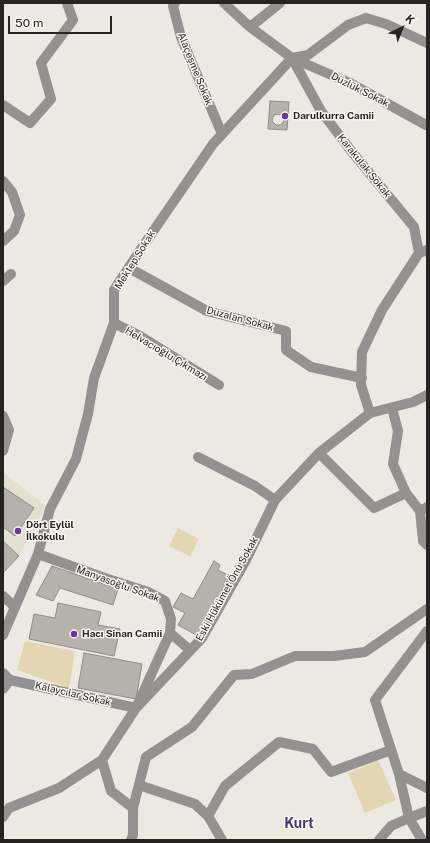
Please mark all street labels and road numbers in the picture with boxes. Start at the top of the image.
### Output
street label: Alaçeşme Sokak [175,31,215,107]
street label: Düzlük Sokak [329,70,391,110]
street label: Karakulak Sokak [335,132,393,200]
street label: Mektep Sokak [112,229,158,291]
street label: Düzalan Sokak [205,304,275,334]
street label: Helvacıoğlu Çıkmazı [123,325,209,383]
street label: Eski Hükümet Önü Sokak [193,535,261,643]
street label: Manyasoğlu Sokak [75,563,161,605]
street label: Kalaycılar Sokak [34,679,112,709]

